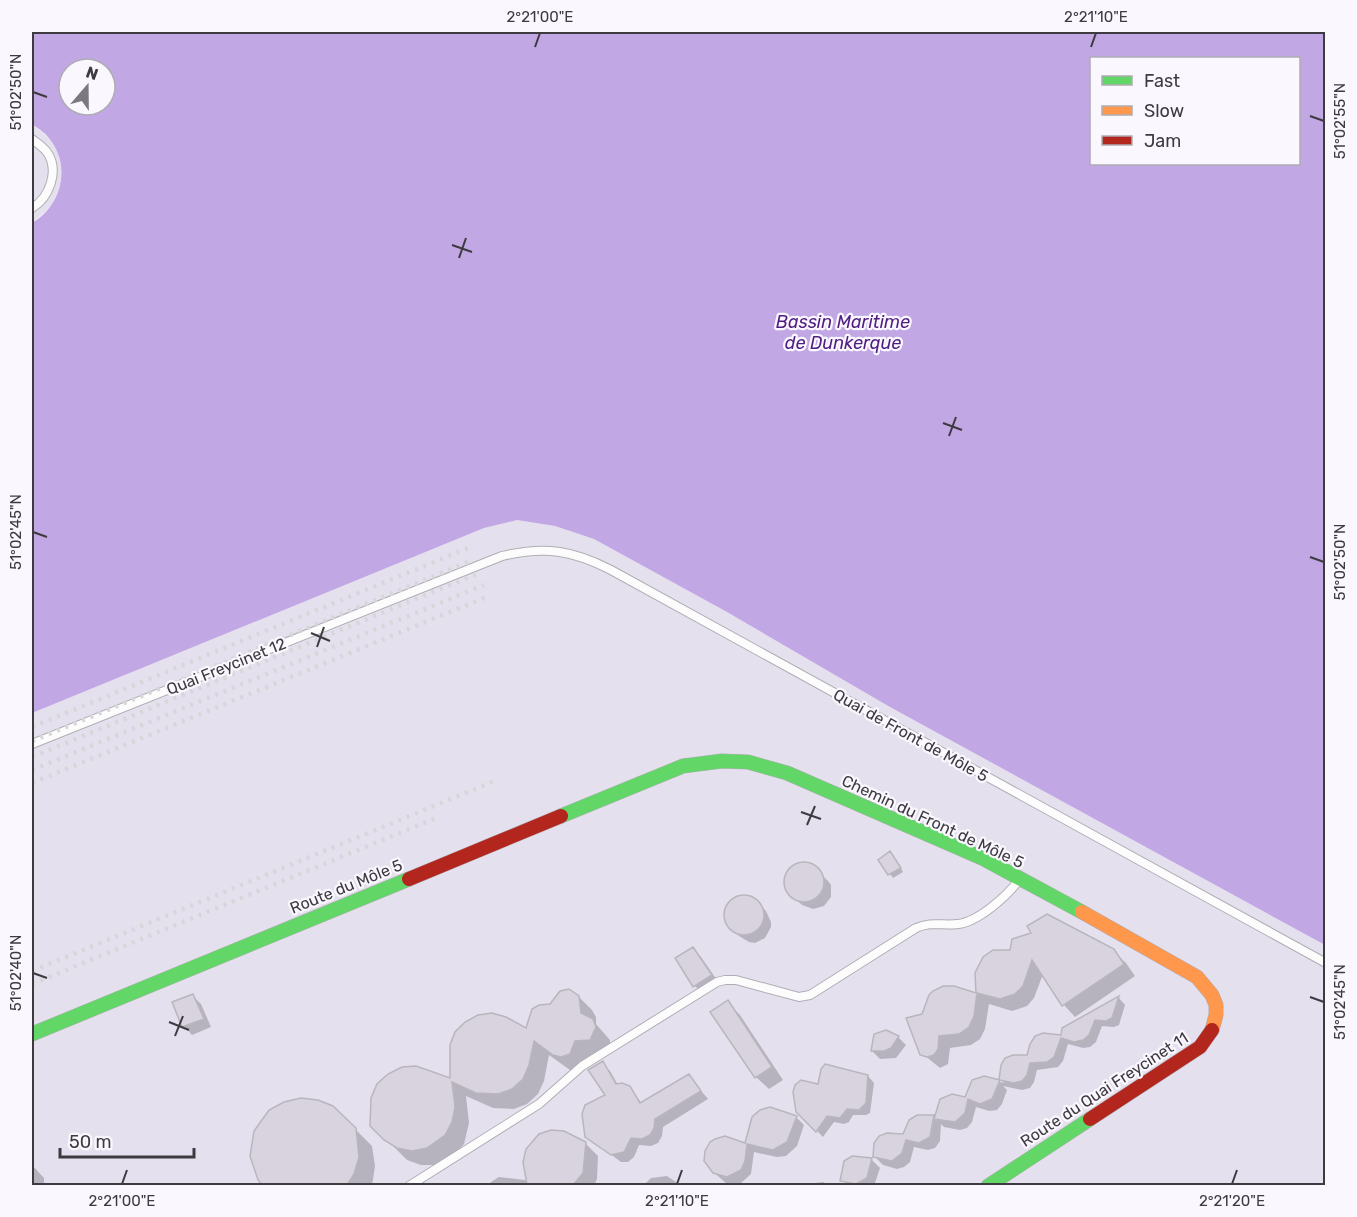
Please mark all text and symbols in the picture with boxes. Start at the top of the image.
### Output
text: 2°21'00"E [507,8,573,26]
text: 2°21'10"E [1064,8,1128,26]
text: 51°02'50"N [7,54,25,131]
north arrow [57,57,117,117]
legend [1090,57,1300,165]
text: N [83,62,101,84]
text: Fast [1144,70,1180,92]
text: 51°02'55"N [1331,83,1349,159]
text: Slow [1144,100,1184,122]
text: Jam [1144,130,1181,152]
water label: Bassin Maritime de Dunkerque [776,311,910,354]
text: 51°02'45"N [7,494,25,570]
text: 51°02'50"N [1331,524,1349,601]
street label: Quai Freycinet 12 [164,634,289,699]
street label: Quai de Front de Môle 5 [830,685,991,786]
street label: Chemin du Front de Môle 5 [839,771,1027,872]
street label: Route du Môle 5 [287,855,405,918]
text: 51°02'40"N [7,935,25,1011]
text: 51°02'45"N [1331,964,1349,1040]
street label: Route du Quai Freycinet 11 [1017,1028,1192,1151]
scale bar [60,1121,194,1159]
text: 50 m [69,1131,112,1153]
text: 2°21'00"E [89,1192,155,1210]
text: 2°21'10"E [645,1192,709,1210]
text: 2°21'20"E [1199,1192,1265,1210]

